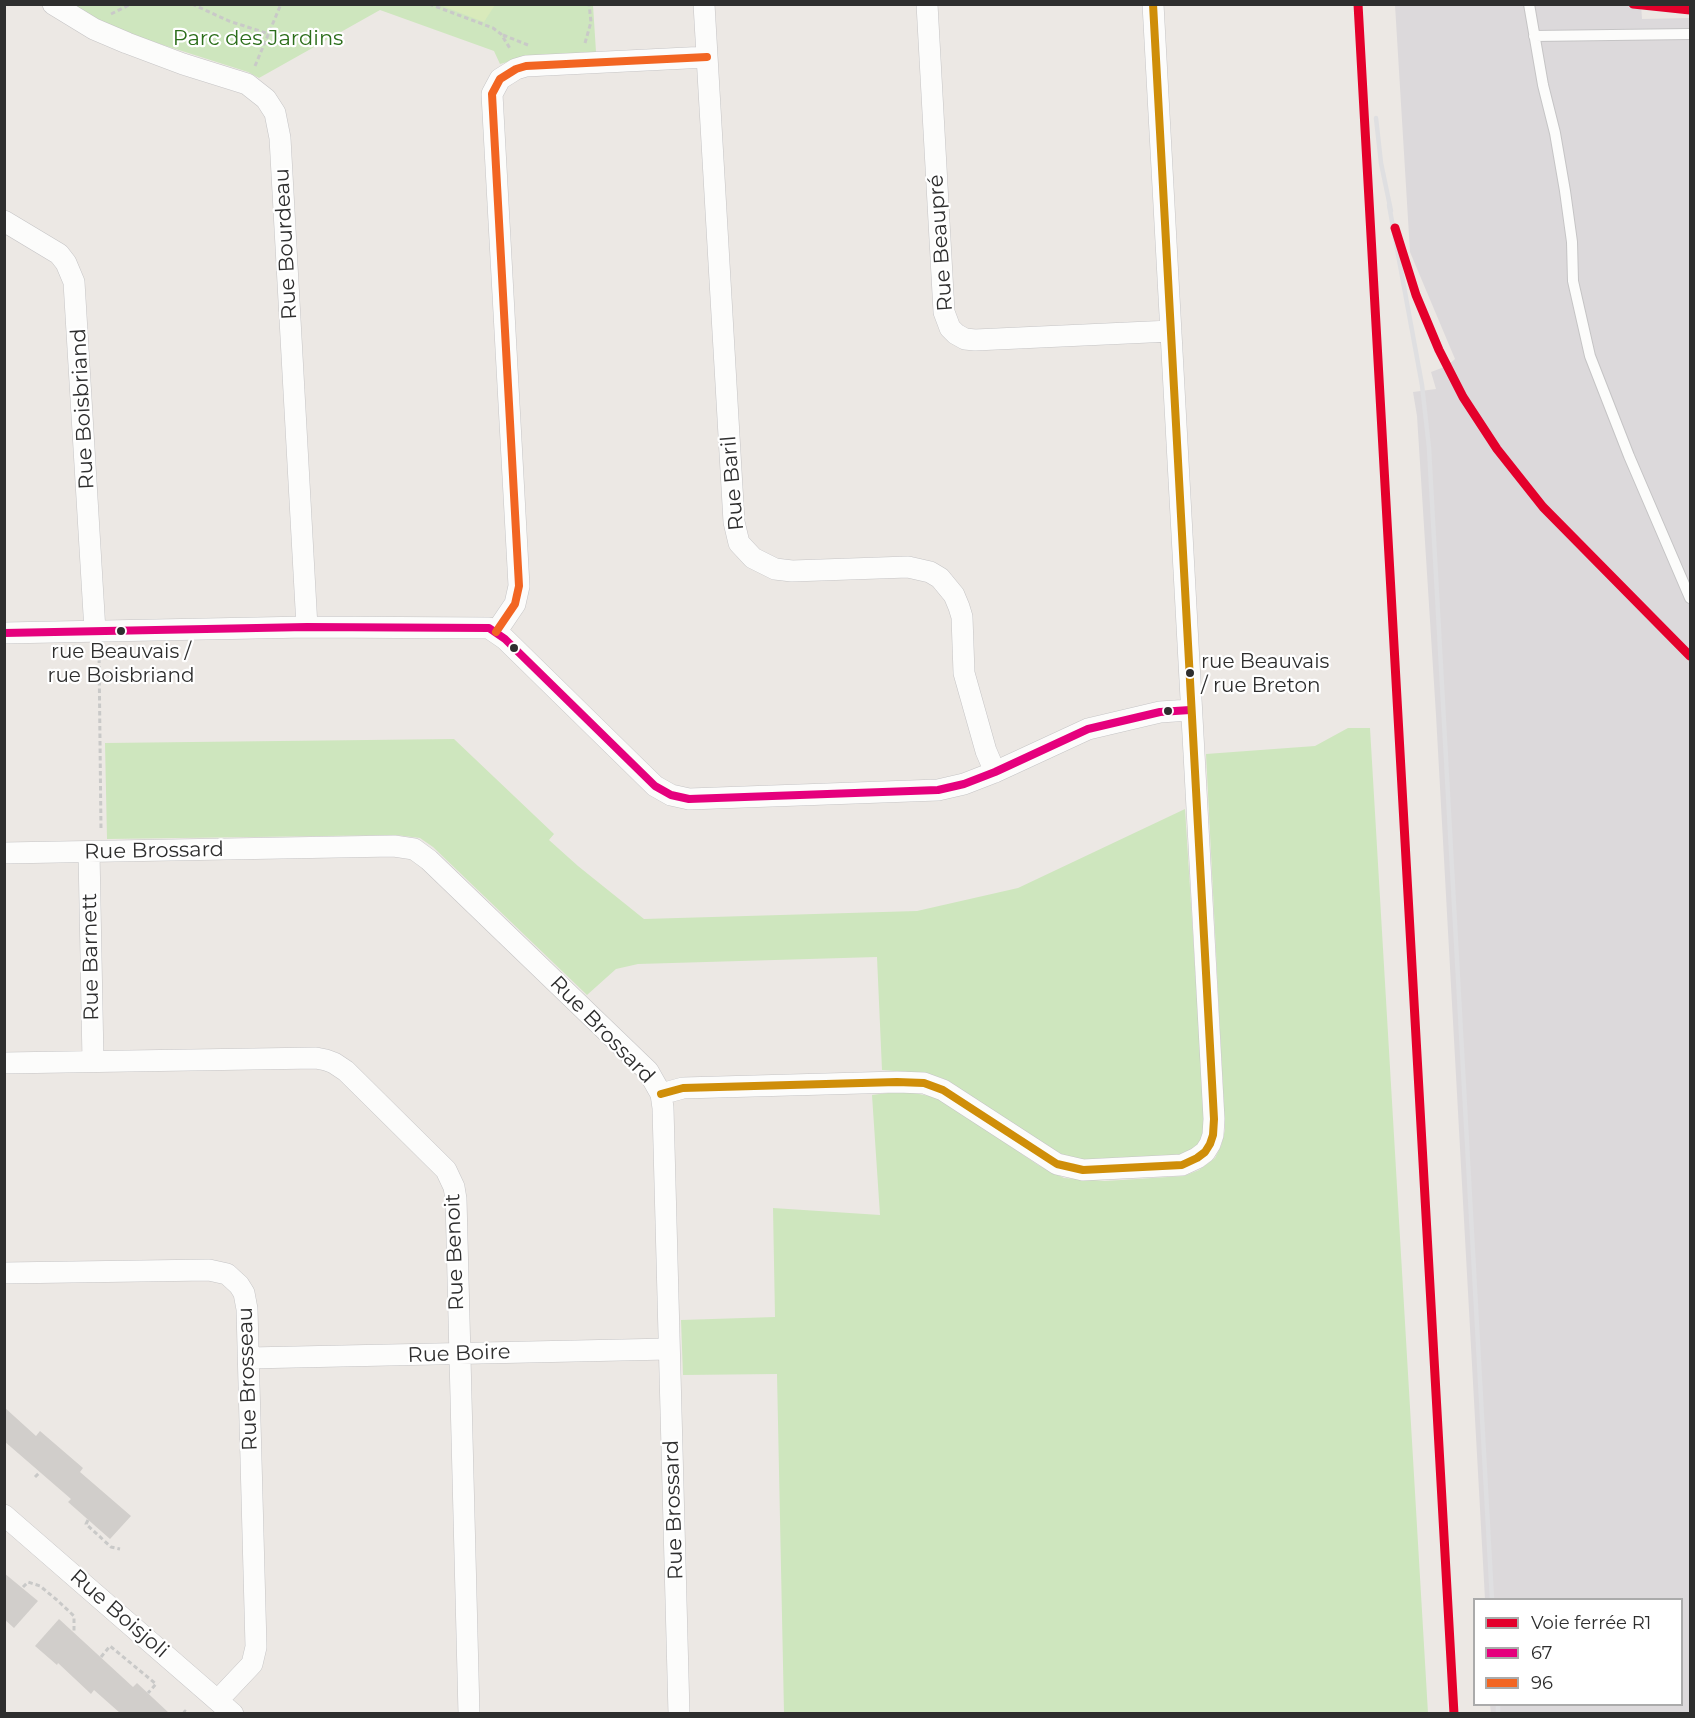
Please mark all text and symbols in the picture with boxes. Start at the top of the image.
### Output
park label: Parc des Jardins [173,26,343,52]
street label: Rue Bourdeau [269,168,303,320]
street label: Rue Beaupré [924,174,958,312]
street label: Rue Boisbriand [66,328,100,490]
street label: Rue Baril [716,434,750,532]
marker: rue Beauvais / rue Boisbriand [115,625,127,637]
place label: rue Beauvais / rue Boisbriand [47,640,195,687]
unlabelled marker [508,642,520,654]
place label: rue Beauvais / rue Breton [1201,650,1329,697]
marker: rue Beauvais / rue Breton [1184,667,1196,679]
unlabelled marker [1162,705,1174,717]
street label: Rue Brossard [84,837,224,865]
street label: Rue Barnett [77,893,105,1021]
street label: Rue Brossard [544,971,660,1089]
street label: Rue Benoit [440,1193,470,1311]
street label: Rue Brosseau [233,1307,263,1451]
street label: Rue Boire [407,1340,511,1368]
street label: Rue Brossard [659,1440,689,1580]
street label: Rue Boisjoli [64,1564,174,1664]
legend [1473,1598,1683,1706]
text: Voie ferrée R1 [1531,1612,1651,1634]
text: 67 [1531,1642,1552,1664]
text: 96 [1531,1672,1553,1694]

